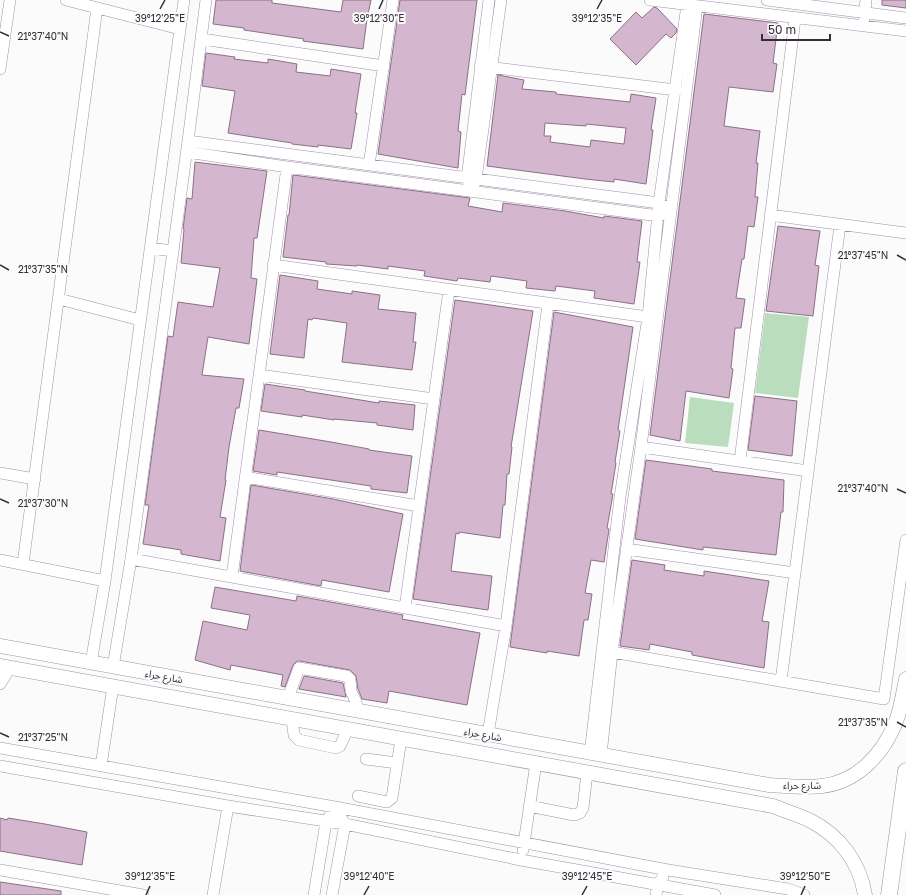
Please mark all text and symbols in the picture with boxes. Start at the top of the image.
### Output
text: 39°12'25"E [135,12,185,24]
text: 39°12'30"E [354,12,404,24]
text: 39°12'35"E [572,12,622,24]
scale bar [762,16,830,42]
text: 50 m [768,22,796,37]
text: 21°37'40"N [18,30,68,42]
text: 21°37'45"N [838,249,888,261]
text: 21°37'35"N [18,263,68,275]
text: 21°37'40"N [838,482,888,494]
text: 21°37'30"N [18,497,68,509]
street label: شارع حراء [144,667,184,687]
text: 21°37'35"N [838,716,888,728]
street label: شارع حراء [463,725,503,745]
text: 21°37'25"N [18,731,68,743]
street label: شارع حراء [783,779,821,793]
text: 39°12'35"E [125,870,175,882]
text: 39°12'40"E [344,870,394,882]
text: 39°12'45"E [562,870,612,882]
text: 39°12'50"E [780,870,830,882]

